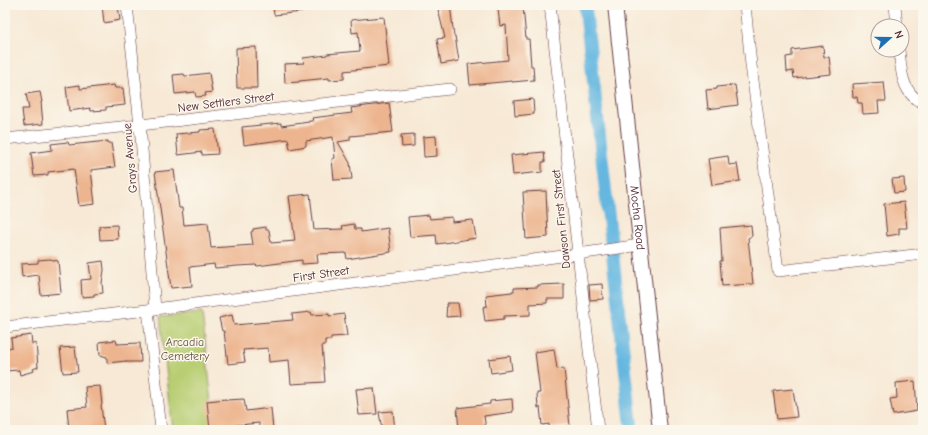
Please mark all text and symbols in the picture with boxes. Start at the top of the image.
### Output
north arrow [870,18,910,58]
text: N [892,29,906,40]
street label: New Settlers Street [177,89,276,115]
street label: Grays Avenue [120,122,140,194]
street label: Dawson First Street [549,168,573,269]
street label: Mocha Road [627,185,648,251]
street label: First Street [292,263,351,285]
park label: Arcadia Cemetery [161,335,210,363]

